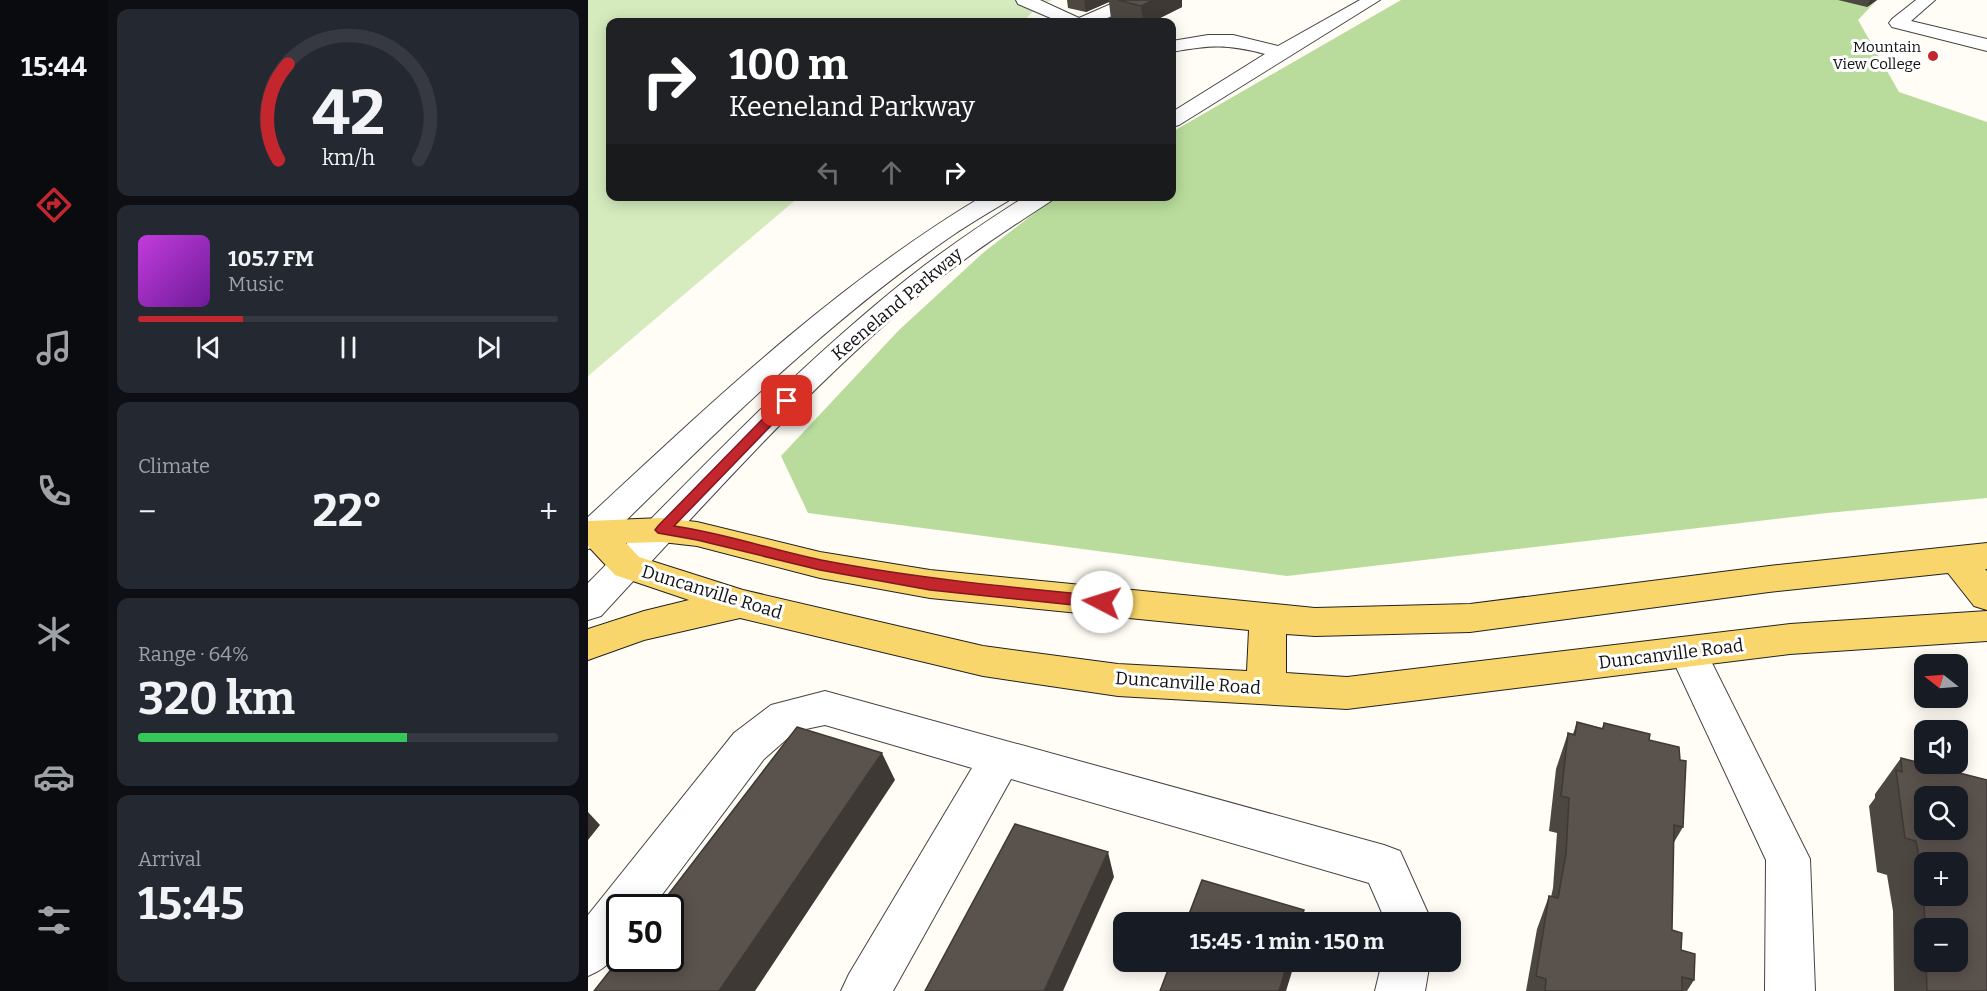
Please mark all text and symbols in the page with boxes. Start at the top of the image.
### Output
place label: Mountain View College [1833,38,1921,73]
text: 100 m [729,40,848,90]
icon: right [630,42,708,120]
marker: Mountain View College [1926,49,1940,63]
text: 15:44 [21,51,87,83]
text: 42 [311,76,385,151]
text: Keeneland Parkway [729,91,975,123]
text: km/h [321,145,375,171]
icon: left [812,156,845,189]
icon: ahead [875,156,908,189]
icon: right [938,156,971,189]
icon: directions [33,184,75,226]
street label: Keeneland Parkway [827,243,967,365]
text: 105.7 FM [228,245,314,272]
text: Music [228,272,284,296]
icon: music [33,327,75,369]
icon: previous [192,331,225,364]
icon: pause [332,331,365,364]
icon: next [472,331,505,364]
pin [761,375,812,426]
icon: arrive [770,384,803,417]
text: Climate [138,454,210,478]
icon: phone [33,470,75,512]
text: 22° [312,484,383,538]
text: − [138,492,156,532]
text: + [539,492,558,532]
street label: Duncanville Road [639,560,785,624]
position arrow [1070,570,1134,634]
icon: climate [33,613,75,655]
street label: Duncanville Road [1597,634,1745,674]
text: Range · 64% [138,642,249,666]
north arrow [1914,654,1968,708]
map controls [1914,654,1968,972]
street label: Duncanville Road [1114,667,1262,699]
text: 320 km [138,672,295,726]
button: sound [1914,720,1968,774]
icon: car [33,756,75,798]
button: search [1914,786,1968,840]
text: Arrival [138,847,201,871]
button: + [1914,852,1968,906]
text: 15:45 [138,877,245,931]
speed limit sign: 50 [606,894,684,972]
icon: filters [33,899,75,941]
button: − [1914,918,1968,972]
text: 15:45 · 1 min · 150 m [1190,928,1384,955]

